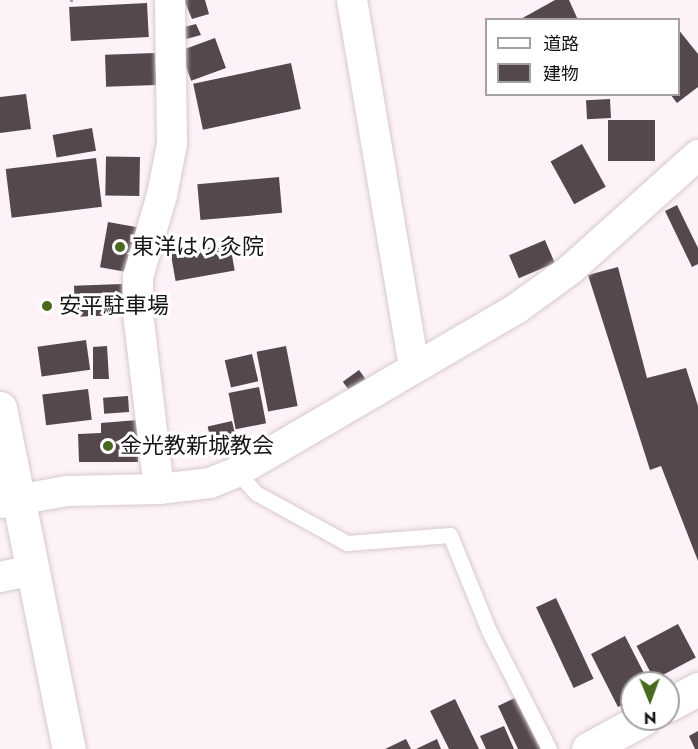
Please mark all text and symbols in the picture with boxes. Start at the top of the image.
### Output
legend [485,18,680,96]
text: 道路 [543,31,579,57]
text: 建物 [543,61,579,87]
place label: 東洋はり灸院 [132,234,264,260]
marker: 東洋はり灸院 [113,240,127,254]
place label: 安平駐車場 [59,293,169,319]
marker: 安平駐車場 [40,299,54,313]
place label: 金光教新城教会 [120,433,274,459]
marker: 金光教新城教会 [101,439,115,453]
north arrow [620,671,680,731]
text: N [644,706,657,729]

